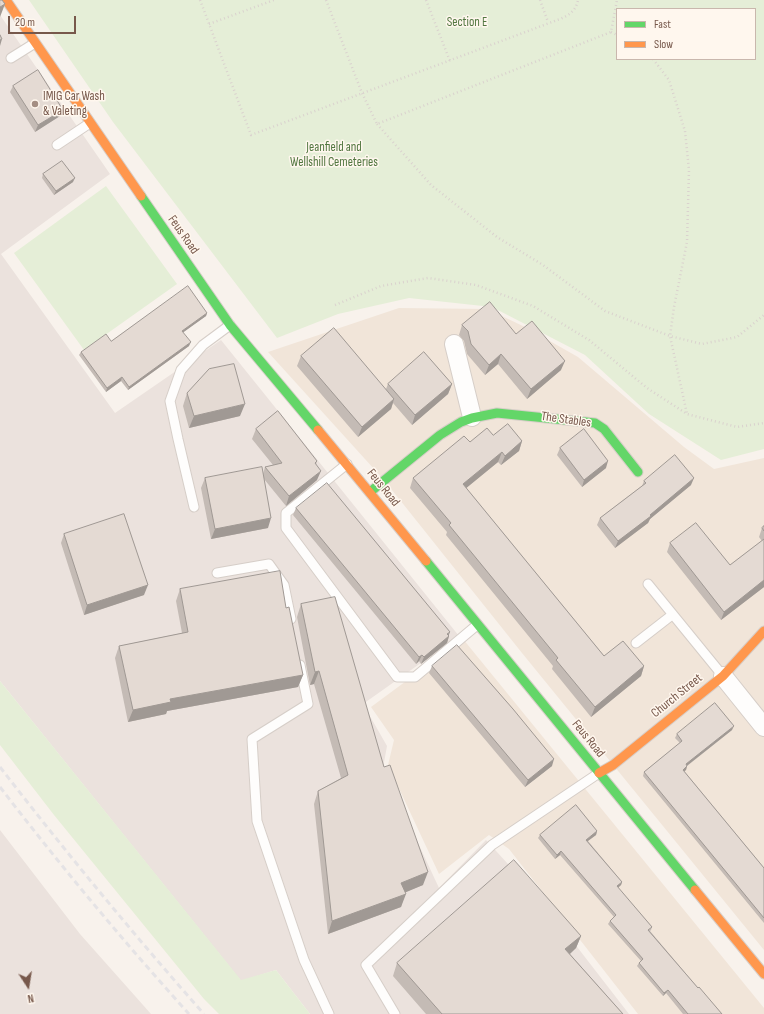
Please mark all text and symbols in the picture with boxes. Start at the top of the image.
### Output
scale bar [10,8,78,34]
legend [616,8,756,60]
text: 20 m [15,15,35,30]
park label: Section E [447,15,487,31]
text: Fast [654,17,671,32]
text: Slow [654,37,673,52]
place label: IMIG Car Wash & Valeting [43,89,105,120]
marker: IMIG Car Wash & Valeting [30,99,40,109]
park label: Jeanfield and Wellshill Cemeteries [290,140,378,171]
street label: Feus Road [164,213,202,257]
street label: The Stables [540,409,592,431]
street label: Feus Road [363,466,403,510]
street label: Church Street [648,671,706,721]
street label: Feus Road [568,717,608,761]
north arrow [8,966,48,1006]
text: N [26,991,35,1005]

